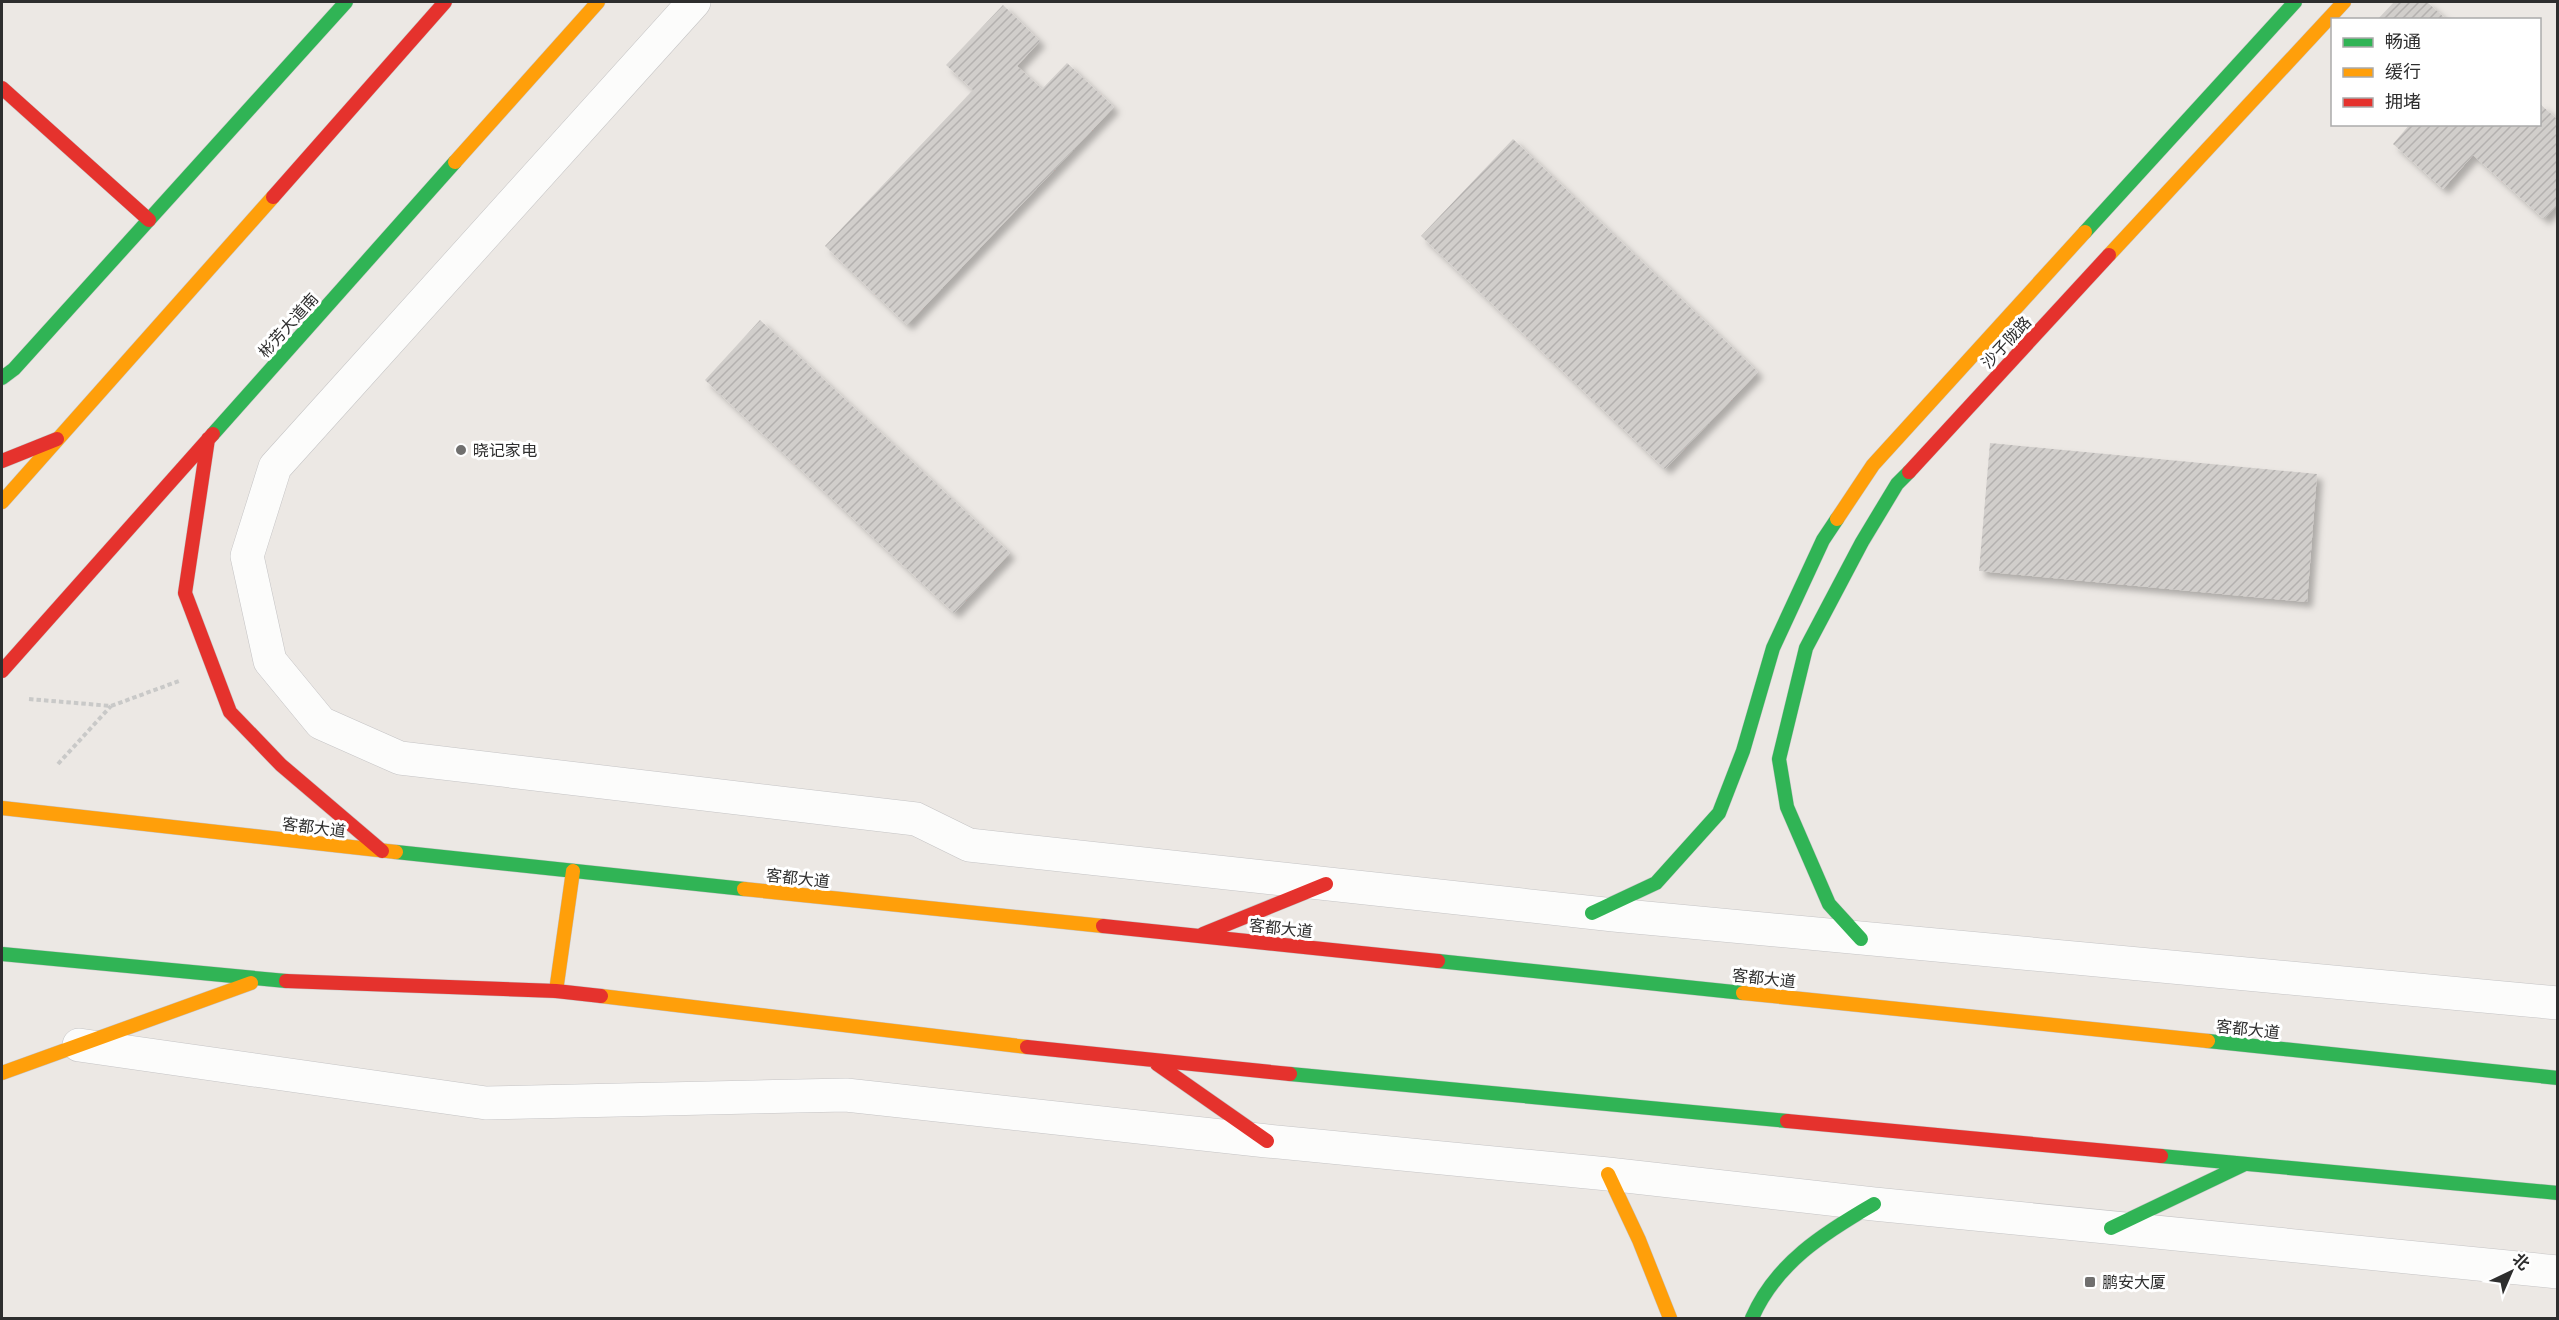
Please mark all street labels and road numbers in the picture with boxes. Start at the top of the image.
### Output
street label: 彬芳大道南 [253,288,323,362]
street label: 沙子陇路 [1976,311,2036,373]
street label: 客都大道 [281,812,347,842]
street label: 客都大道 [765,864,831,892]
street label: 客都大道 [1248,914,1314,942]
street label: 客都大道 [1731,964,1797,992]
street label: 客都大道 [2215,1015,2281,1043]

